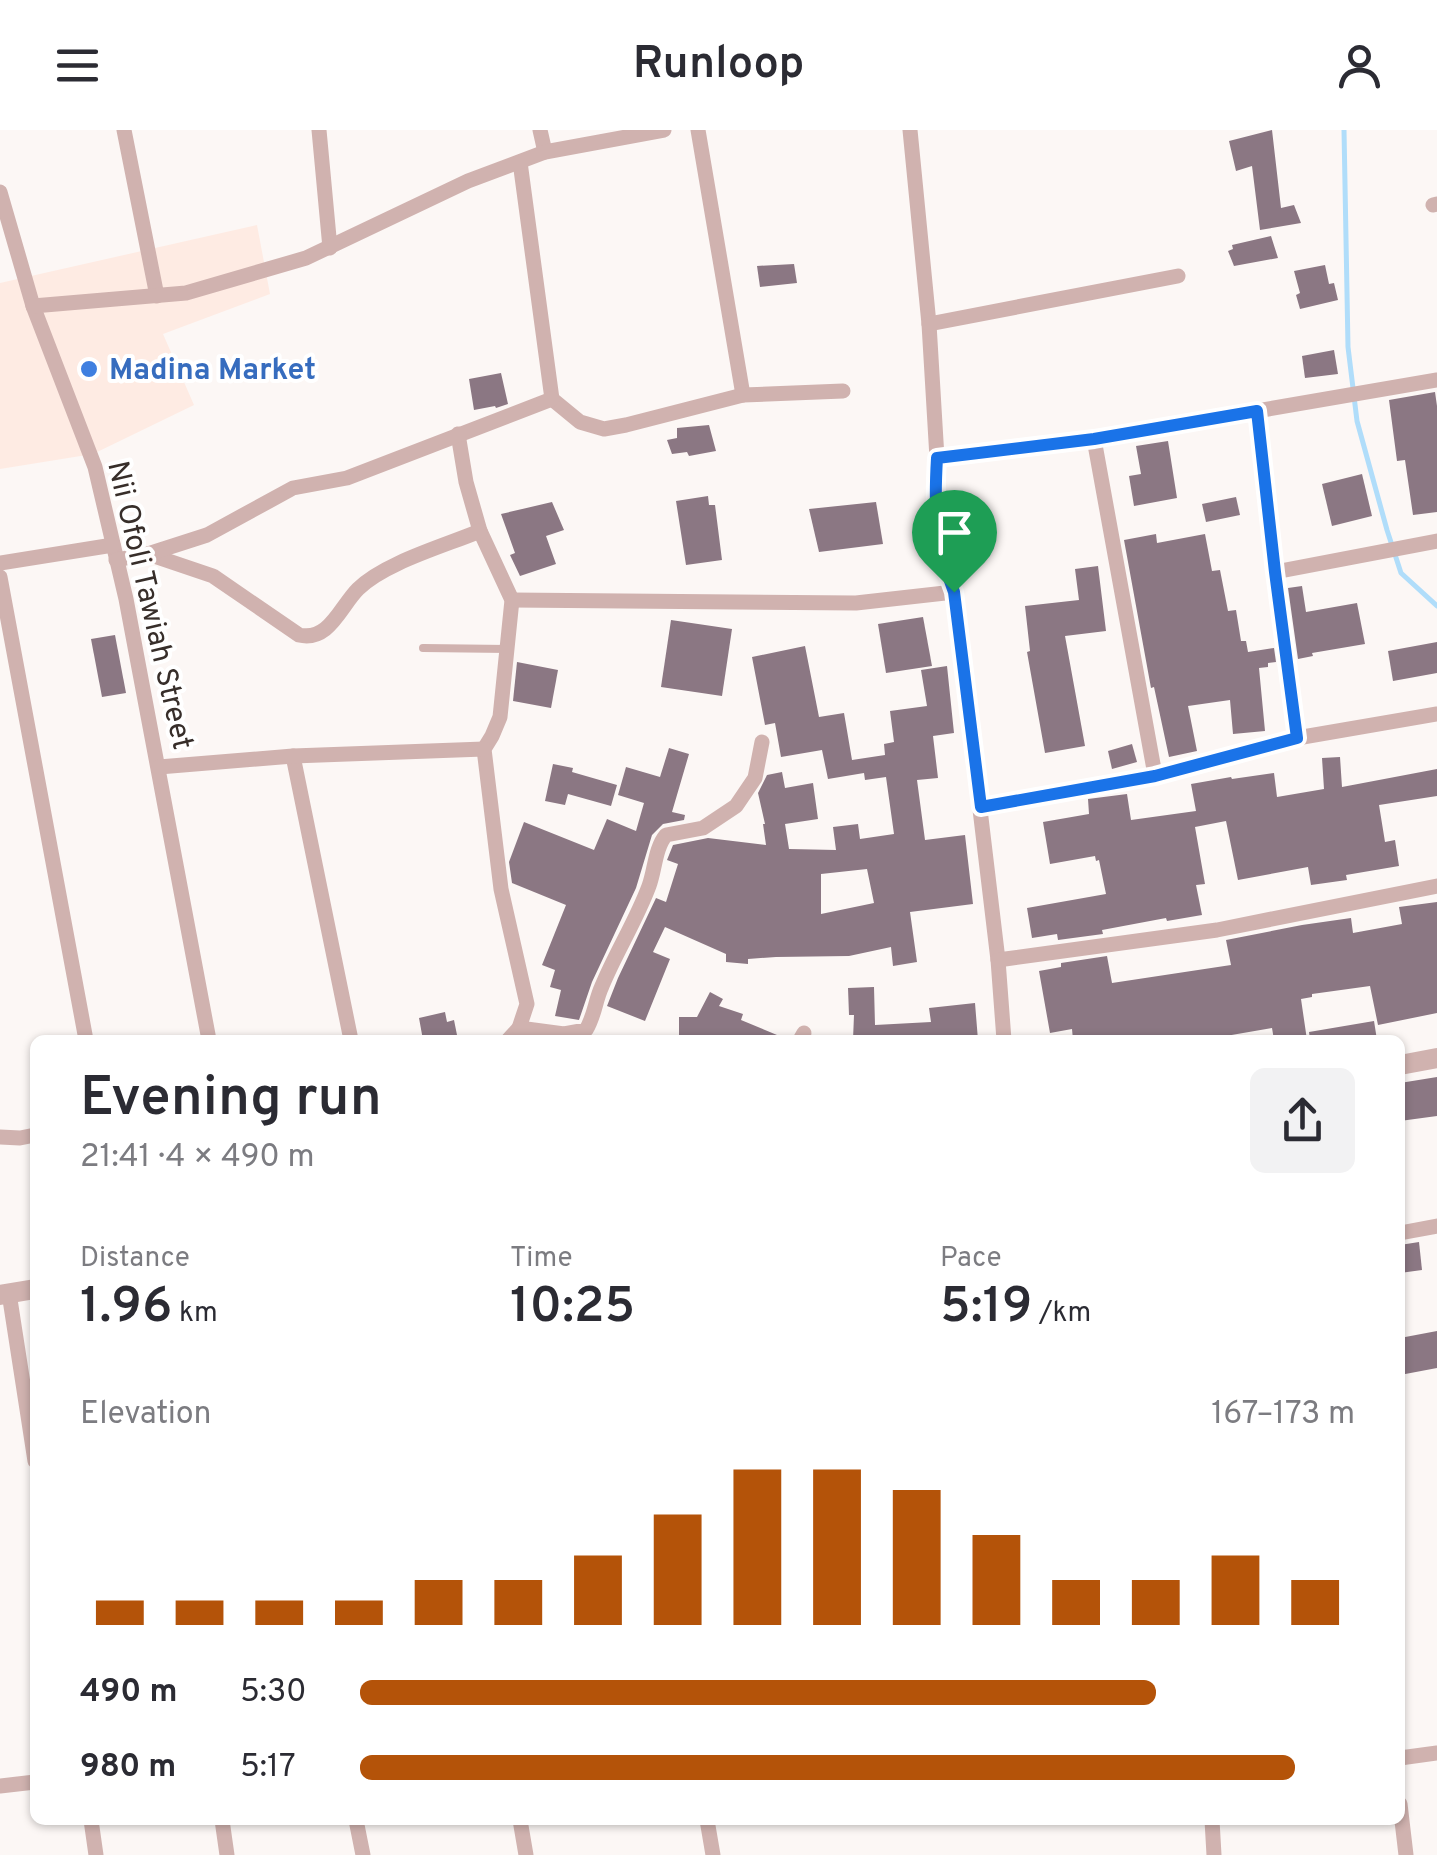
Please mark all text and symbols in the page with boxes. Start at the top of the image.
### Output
text: Runloop [633,37,804,94]
icon: menu [50,38,105,93]
icon: person [1332,38,1387,93]
place label: Madina Market [109,353,316,390]
marker: Madina Market [78,358,100,380]
street label: Nii Ofoli Tawiah Street [97,458,200,754]
pin [912,490,997,593]
icon: arrive [927,505,982,560]
text: Evening run [80,1065,382,1135]
button: share [1250,1068,1355,1173]
text: 21:41 · 4 × 490 m [80,1138,315,1178]
text: Distance [80,1241,190,1277]
text: Time [510,1241,573,1277]
text: Pace [940,1241,1002,1277]
text: 1.96 [80,1277,172,1340]
text: 10:25 [510,1277,635,1340]
text: 5:19 [940,1277,1033,1340]
text: km [172,1296,218,1332]
text: /km [1033,1296,1091,1332]
text: Elevation [80,1395,212,1435]
text: 167–173 m [1211,1395,1355,1435]
text: 490 m [80,1673,177,1713]
text: 5:30 [240,1673,307,1713]
text: 980 m [80,1748,176,1788]
text: 5:17 [240,1748,296,1788]

